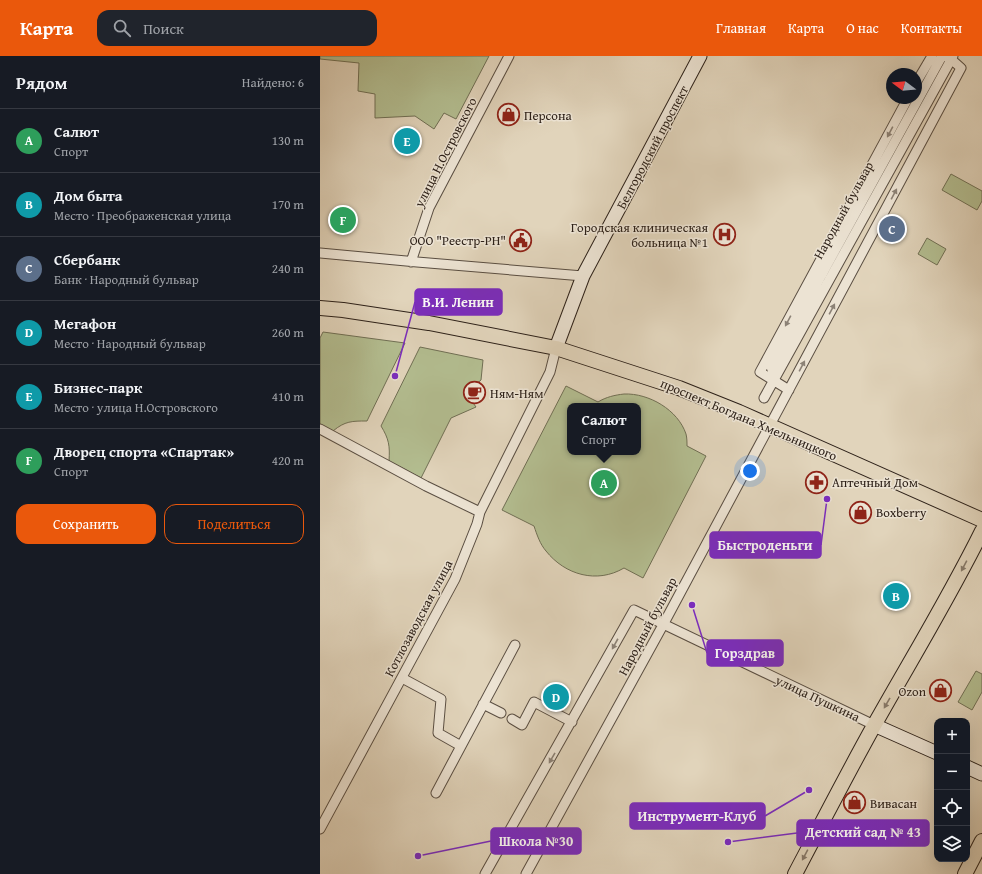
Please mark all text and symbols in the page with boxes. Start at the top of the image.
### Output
search box [97,10,377,46]
text: Карта [20,14,73,42]
icon: search [111,17,133,39]
text: Поиск [143,18,184,39]
text: Главная [716,18,766,38]
text: Карта [788,18,824,38]
text: О нас [846,18,879,38]
text: Контакты [901,18,962,38]
north arrow [886,68,922,104]
text: Рядом [16,70,67,95]
text: Найдено: 6 [242,73,304,92]
street label: Белгородский проспект [612,81,693,212]
street label: улица Н.Островского [409,94,482,211]
shop icon: Персона [495,102,521,128]
place label: Персона [524,106,572,125]
text: Салют [54,121,99,142]
pin: E [394,126,420,156]
one-way arrow [886,126,893,138]
text: A [25,131,33,150]
text: 130 m [272,131,304,150]
text: Спорт [54,142,88,161]
street label: Народный бульвар [809,158,878,262]
text: Дом быта [54,185,123,206]
one-way arrow [890,188,897,200]
text: B [25,195,33,214]
text: 170 m [272,195,304,214]
pin: F [330,205,356,235]
text: Место · Преображенская улица [54,206,231,225]
pin: C [879,214,905,244]
place label: Городская клиническая больница №1 [571,218,708,252]
hospital icon: Городская клиническая больница №1 [711,221,737,247]
public building icon: ООО "Реестр-РН" [508,227,534,253]
place label: ООО "Реестр-РН" [410,231,506,250]
text: Сбербанк [54,249,120,270]
text: C [25,259,33,278]
text: 240 m [272,259,304,278]
text: Банк · Народный бульвар [54,270,199,289]
callout: В.И. Ленин [415,289,502,315]
text: В.И. Ленин [422,292,494,312]
one-way arrow [829,303,836,314]
text: Мегафон [54,313,116,334]
one-way arrow [784,315,791,326]
text: D [25,323,33,342]
text: 260 m [272,323,304,342]
text: Место · Народный бульвар [54,334,206,353]
one-way arrow [798,361,805,372]
street label: проспект Богдана Хмельницкого [657,374,841,466]
text: Бизнес-парк [54,377,142,398]
cafe icon: Ням-Ням [462,380,488,406]
place label: Ням-Ням [490,384,543,403]
text: E [26,387,32,406]
text: 410 m [272,387,304,406]
text: Место · улица Н.Островского [54,398,218,417]
popup [567,403,641,455]
text: Салют [582,409,626,430]
text: Спорт [582,430,616,449]
text: Дворец спорта «Спартак» [54,441,234,462]
text: F [26,451,32,470]
text: 420 m [272,451,304,470]
your location [740,461,760,481]
text: Спорт [54,462,88,481]
pin: A [591,468,617,498]
pharmacy icon: Аптечный Дом [803,469,829,495]
place label: Аптечный Дом [832,473,918,492]
shop icon: Boxberry [847,499,873,525]
place label: Boxberry [876,503,927,522]
button: Сохранить [16,504,156,544]
button: Поделиться [164,504,304,544]
callout: Быстроденьги [710,532,821,558]
text: Быстроденьги [717,535,813,555]
street label: Котлозаводская улица [380,556,458,680]
one-way arrow [961,560,968,572]
street label: Народный бульвар [613,574,681,679]
pin: B [883,581,909,611]
one-way arrow [612,638,619,650]
callout: Горздрав [707,640,783,666]
text: Горздрав [715,643,775,663]
street label: улица Пушкина [772,670,864,727]
shop icon: Ozon [928,678,954,704]
pin: D [543,682,569,712]
place label: Ozon [898,682,927,701]
one-way arrow [883,697,890,709]
map controls [934,718,970,862]
button: + [934,718,970,754]
one-way arrow [548,752,555,764]
button: − [934,754,970,790]
shop icon: Вивасан [841,790,867,816]
button: locate [934,790,970,826]
place label: Вивасан [870,794,918,813]
callout: Инструмент-Клуб [630,803,765,829]
text: Инструмент-Клуб [638,806,757,826]
callout: Детский сад № 43 [797,820,929,846]
text: Детский сад № 43 [804,822,921,842]
button: layers [934,826,970,862]
callout: Школа №30 [491,828,581,854]
text: Школа №30 [499,831,573,851]
one-way arrow [802,849,808,861]

